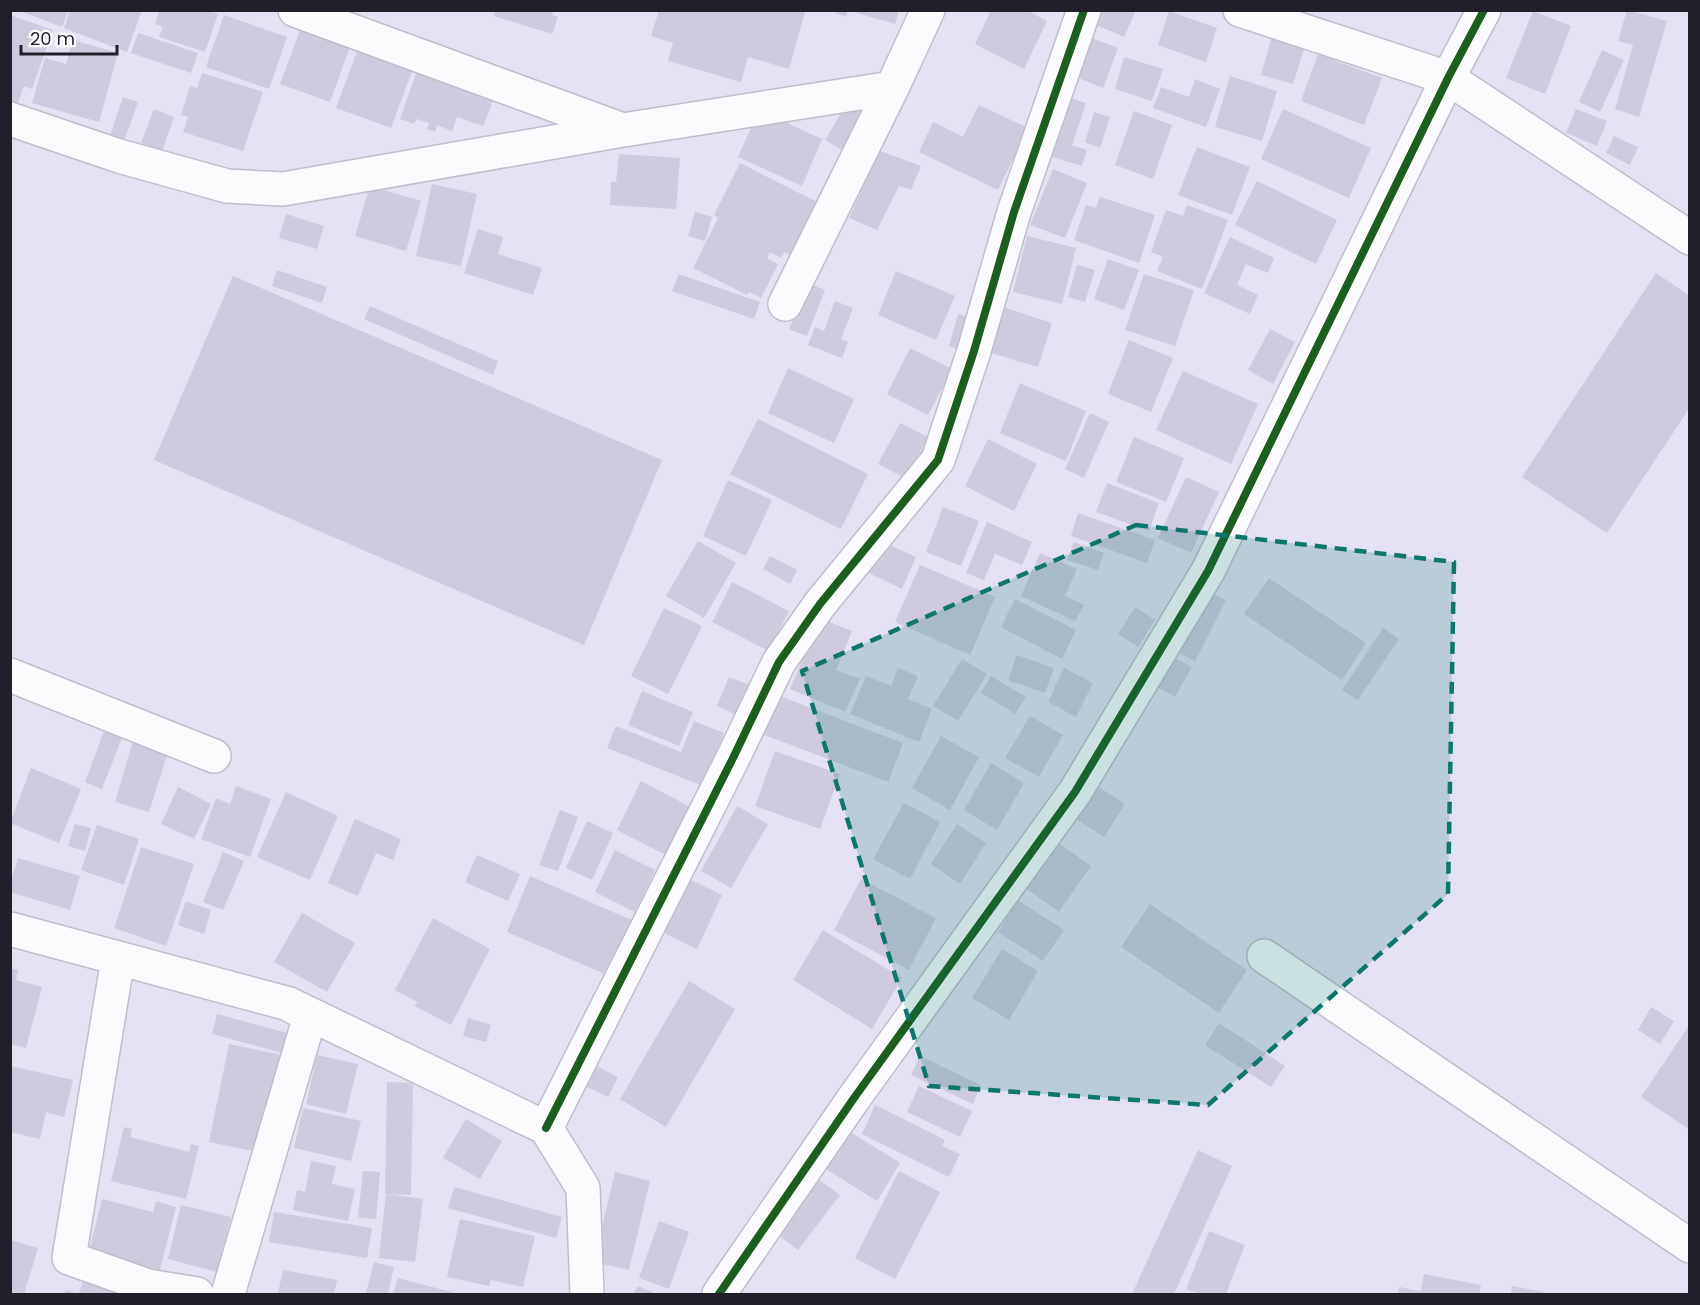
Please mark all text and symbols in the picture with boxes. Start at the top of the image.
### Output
scale bar [21,18,117,56]
text: 20 m [30,26,75,51]

